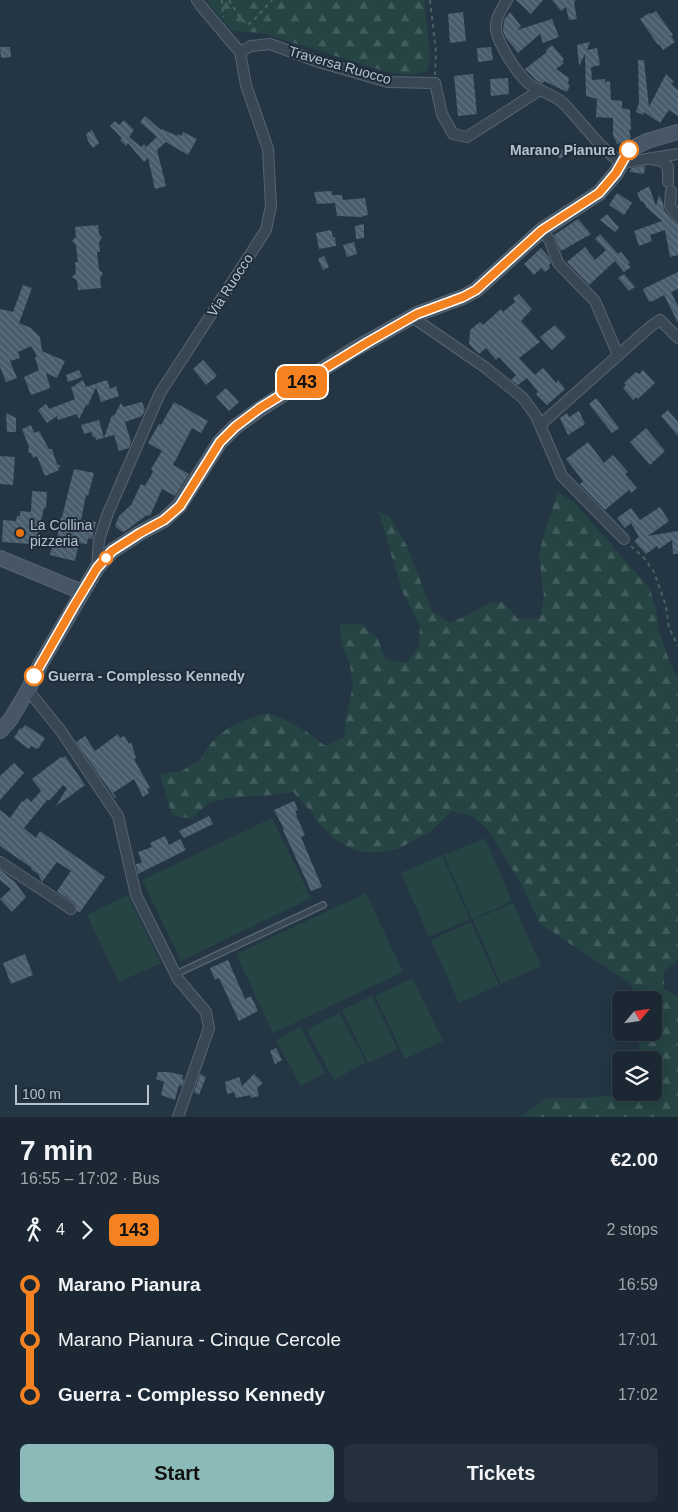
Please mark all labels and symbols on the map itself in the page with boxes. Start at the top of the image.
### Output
street label: Traversa Ruocco [287,43,393,87]
marker: Marano Pianura [619,140,639,160]
place label: Marano Pianura [510,142,615,158]
street label: Via Ruocco [204,251,256,319]
line badge: 143 [273,366,331,398]
place label: La Collina pizzeria [30,517,92,549]
marker: La Collina pizzeria [14,527,26,539]
unlabelled marker [99,551,113,565]
marker: Guerra - Complesso Kennedy [24,666,44,686]
place label: Guerra - Complesso Kennedy [48,668,245,684]
north arrow [612,991,662,1041]
scale bar [15,1082,149,1105]

